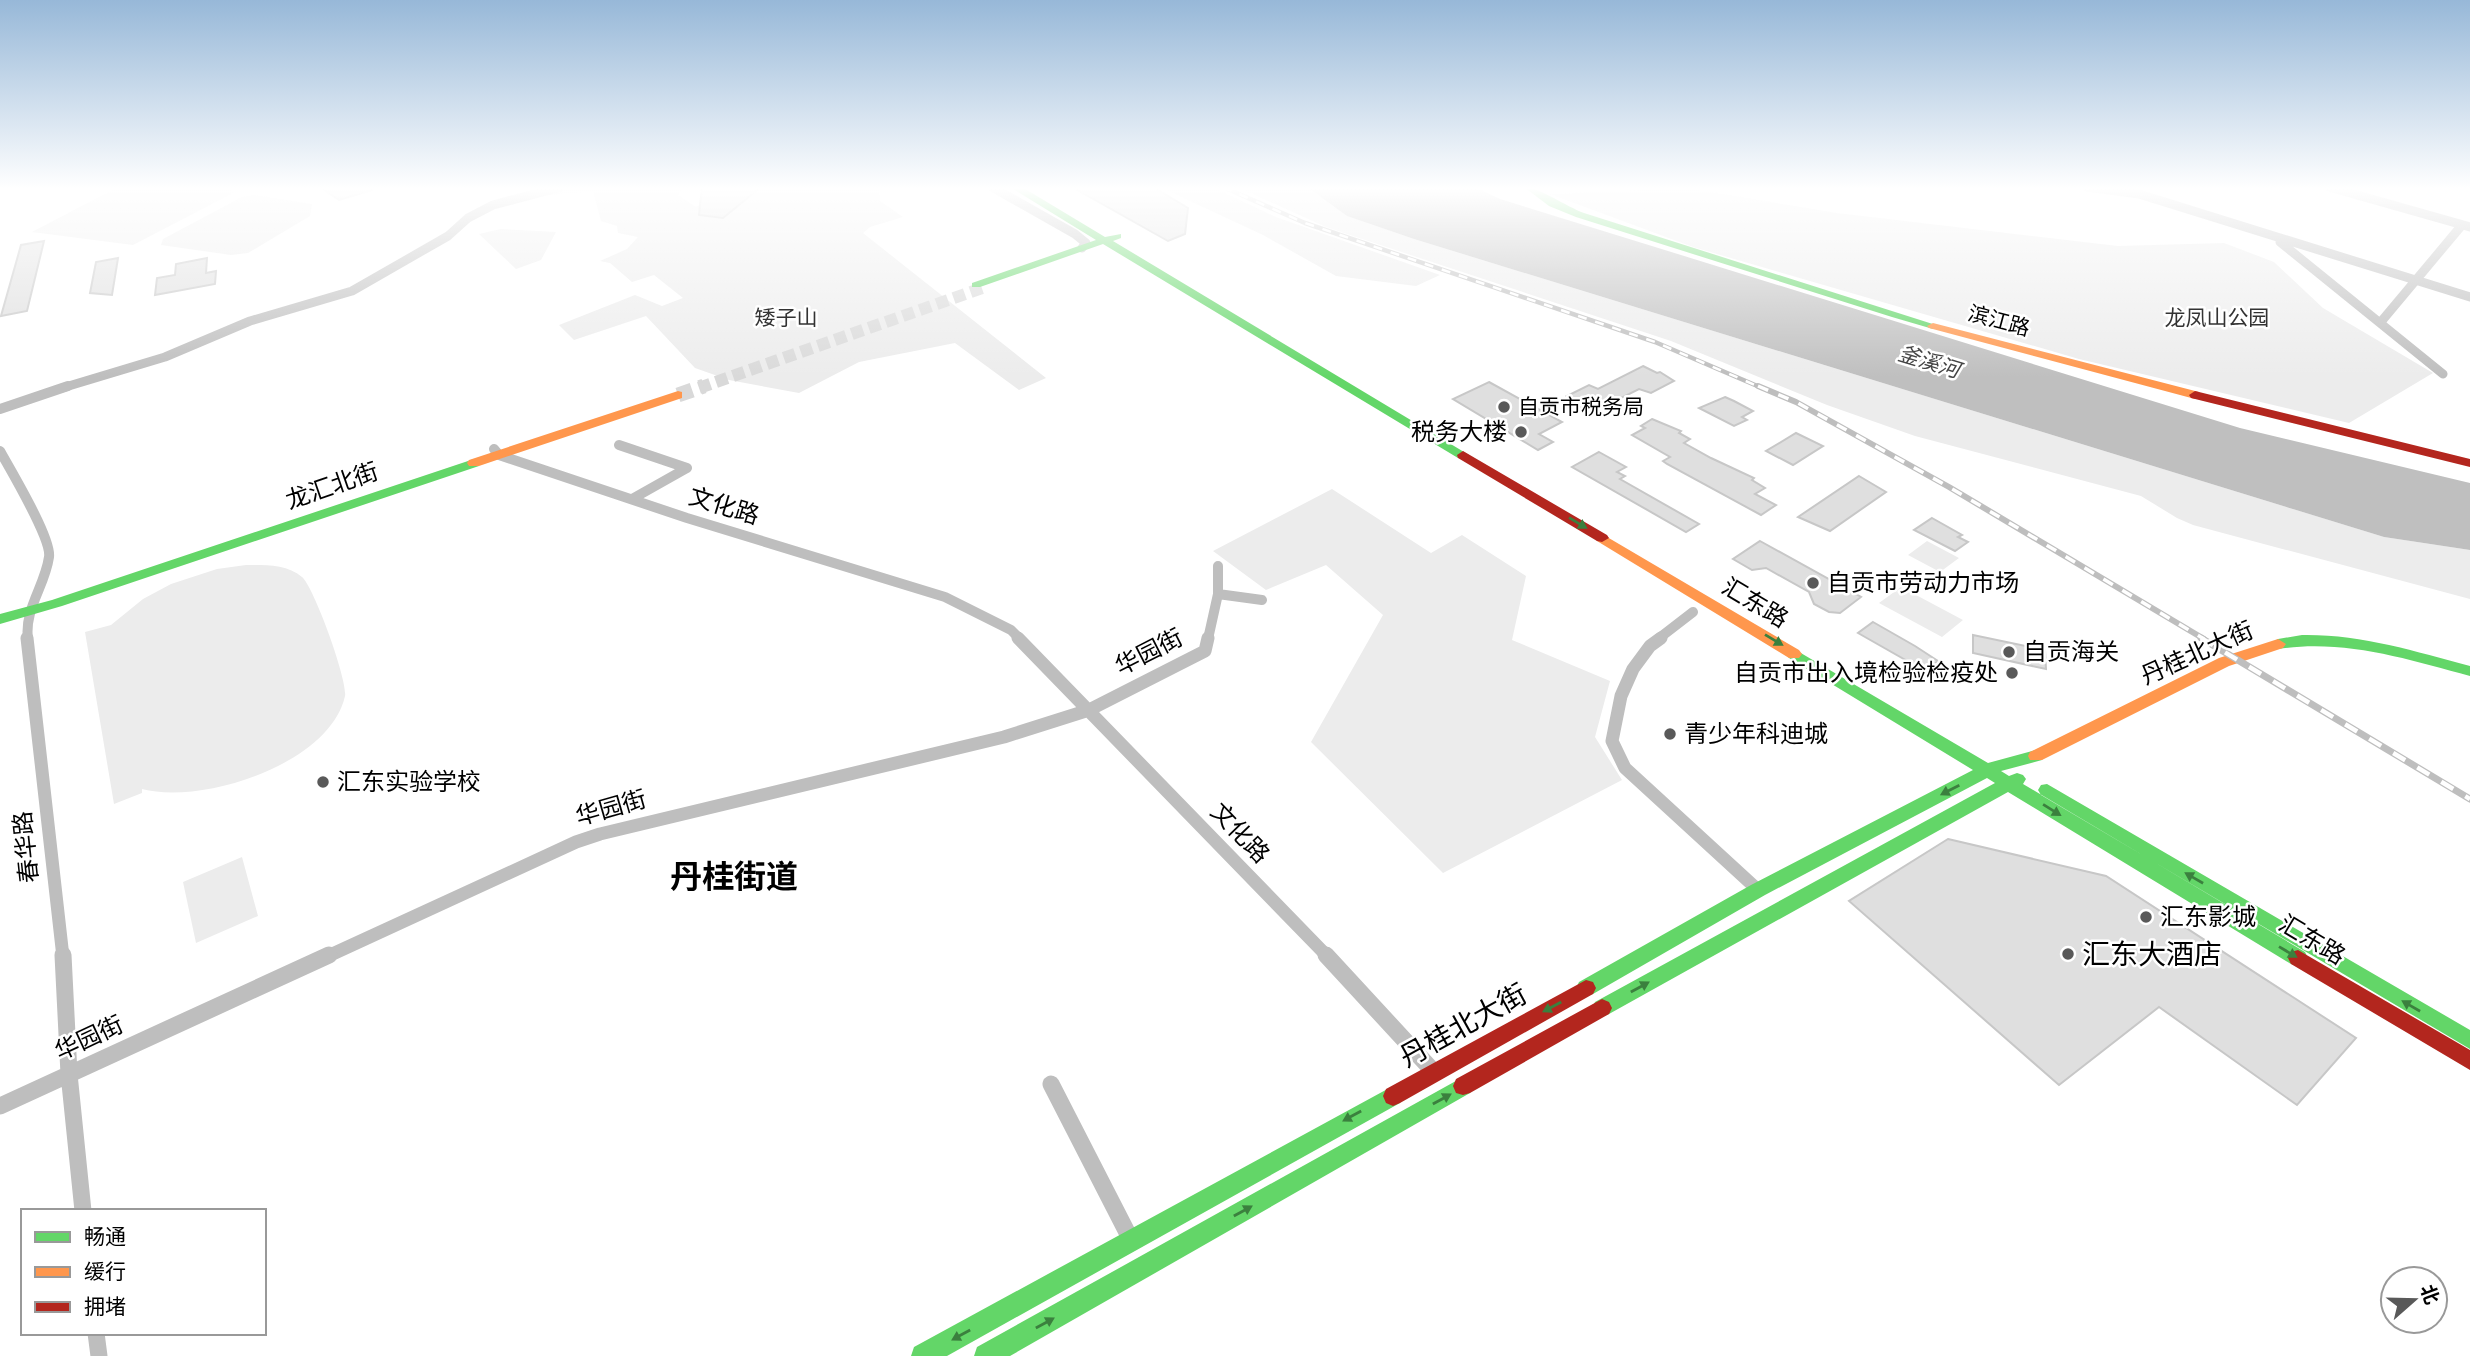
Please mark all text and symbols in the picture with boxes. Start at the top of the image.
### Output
street label: 滨江路 [1965,299,2033,341]
park label: 矮子山 [755,304,818,330]
park label: 龙凤山公园 [2165,304,2270,330]
water label: 釜溪河 [1895,339,1967,384]
place label: 自贡市税务局 [1518,393,1644,419]
marker: 自贡市税务局 [1496,399,1512,415]
place label: 税务大楼 [1411,416,1507,446]
marker: 税务大楼 [1513,424,1529,440]
street label: 龙汇北街 [281,455,382,515]
street label: 文化路 [685,480,763,530]
one-way arrow [1569,517,1588,530]
place label: 自贡市劳动力市场 [1827,567,2019,597]
street label: 汇东路 [1717,571,1794,634]
marker: 自贡市劳动力市场 [1805,575,1821,591]
street label: 丹桂北大街 [2136,614,2258,690]
street label: 华园街 [1110,621,1187,681]
one-way arrow [1764,634,1783,647]
place label: 自贡海关 [2023,636,2119,666]
marker: 自贡海关 [2001,644,2017,660]
place label: 自贡市出入境检验检疫处 [1734,657,1998,687]
marker: 自贡市出入境检验检疫处 [2004,665,2020,681]
place label: 青少年科迪城 [1684,718,1828,748]
marker: 青少年科迪城 [1662,726,1678,742]
place label: 汇东实验学校 [337,766,481,796]
marker: 汇东实验学校 [315,774,331,790]
street label: 华园街 [572,783,649,831]
one-way arrow [1940,784,1960,796]
street label: 文化路 [1205,796,1277,869]
one-way arrow [2042,803,2061,816]
street label: 春华路 [6,810,44,884]
district label: 丹桂街道 [670,856,798,896]
one-way arrow [2184,872,2204,884]
place label: 汇东影城 [2160,901,2256,931]
street label: 汇东路 [2274,908,2351,971]
marker: 汇东影城 [2138,909,2154,925]
place label: 汇东大酒店 [2082,936,2222,971]
marker: 汇东大酒店 [2060,946,2076,962]
one-way arrow [2279,946,2298,959]
street label: 丹桂北大街 [1393,975,1532,1074]
one-way arrow [1630,981,1649,993]
one-way arrow [2402,1000,2421,1012]
one-way arrow [1542,1001,1561,1013]
street label: 华园街 [50,1008,128,1066]
one-way arrow [1432,1093,1451,1105]
one-way arrow [1342,1110,1361,1122]
one-way arrow [1234,1205,1253,1217]
legend [21,1209,266,1335]
text: 畅通 [84,1223,126,1249]
text: 缓行 [84,1258,126,1284]
north arrow [2379,1265,2449,1335]
text: 北 [2415,1281,2445,1307]
text: 拥堵 [84,1293,126,1319]
one-way arrow [1036,1317,1055,1329]
one-way arrow [951,1329,970,1341]

